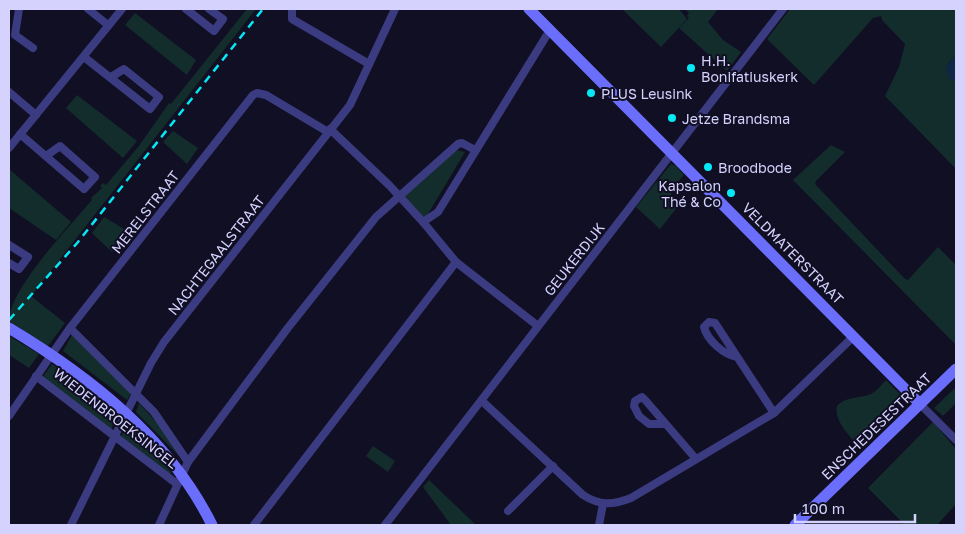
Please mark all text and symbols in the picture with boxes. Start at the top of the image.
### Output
place label: H.H. Bonifatiuskerk [701,52,798,85]
marker: H.H. Bonifatiuskerk [685,62,697,74]
place label: PLUS Leusink [601,85,693,102]
marker: PLUS Leusink [585,87,597,99]
place label: Jetze Brandsma [682,110,790,127]
marker: Jetze Brandsma [666,112,678,124]
place label: Broodbode [718,159,792,176]
marker: Broodbode [702,161,714,173]
street label: MERELSTRAAT [108,167,183,257]
place label: Kapsalon Thé & Co [658,177,721,210]
marker: Kapsalon Thé & Co [725,187,737,199]
street label: NACHTEGAALSTRAAT [164,192,268,318]
street label: VELDMATERSTRAAT [739,199,847,307]
street label: GEUKERDIJK [540,219,608,299]
street label: WIEDENBROEKSINGEL [51,364,182,472]
street label: ENSCHEDESESTRAAT [817,369,935,483]
scale bar [795,492,915,524]
text: 100 m [802,499,845,517]

